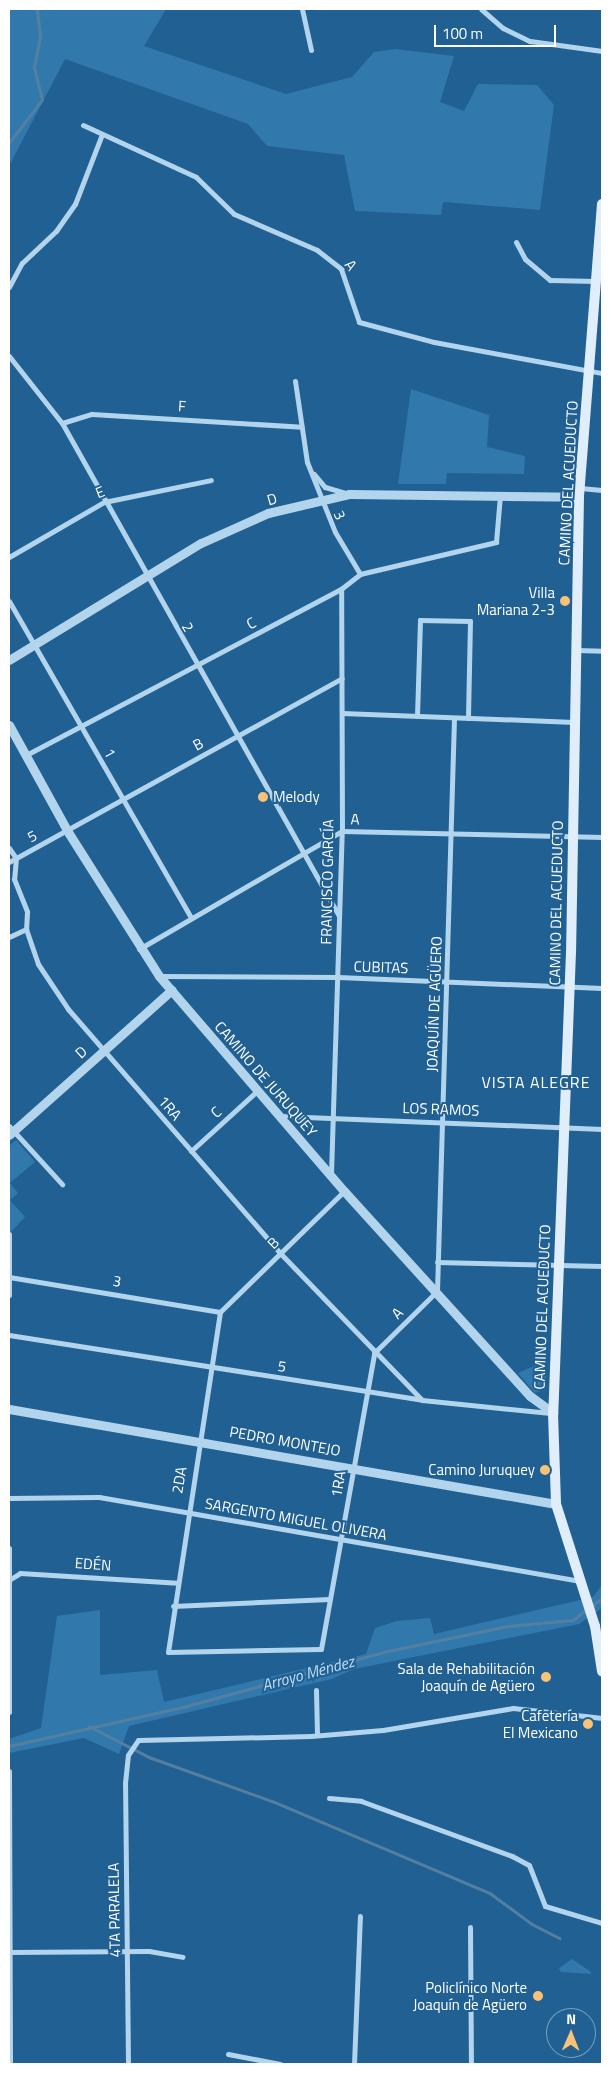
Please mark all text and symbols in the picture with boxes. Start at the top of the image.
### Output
scale bar [436,15,558,47]
text: 100 m [442,22,483,45]
street label: A [341,256,361,274]
street label: F [177,397,187,415]
street label: CAMINO DEL ACUEDUCTO [555,400,581,566]
street label: E [93,482,107,502]
street label: D [265,489,279,509]
street label: 3 [330,507,350,523]
place label: Villa Mariana 2-3 [477,583,555,618]
marker: Villa Mariana 2-3 [559,595,571,607]
street label: C [243,613,259,633]
street label: 2 [178,619,198,635]
street label: B [190,734,206,754]
street label: 1 [100,745,120,761]
place label: Melody [273,788,320,806]
marker: Melody [257,791,269,803]
street label: A [350,810,360,828]
street label: FRANCISCO GARCÍA [317,819,337,945]
street label: CAMINO DEL ACUEDUCTO [546,820,566,986]
street label: 5 [24,826,40,846]
street label: JOAQUÍN DE AGÜERO [423,936,445,1072]
street label: CUBITAS [353,957,409,977]
street label: CAMINO DE JURUQUEY [211,1018,321,1140]
street label: D [71,1042,91,1062]
district label: VISTA ALEGRE [480,1072,592,1092]
street label: 1RA [155,1092,185,1124]
street label: LOS RAMOS [402,1099,480,1119]
street label: C [207,1103,225,1121]
street label: CAMINO DEL ACUEDUCTO [530,1224,554,1390]
street label: B [263,1233,283,1253]
street label: 3 [111,1271,123,1291]
street label: A [387,1303,407,1323]
street label: 5 [276,1356,288,1376]
street label: PEDRO MONTEJO [228,1422,342,1460]
place label: Camino Juruquey [428,1461,535,1479]
marker: Camino Juruquey [539,1464,551,1476]
street label: 2DA [168,1465,190,1495]
street label: 1RA [327,1469,349,1499]
street label: SARGENTO MIGUEL OLIVERA [204,1494,388,1544]
street label: EDÉN [74,1554,112,1574]
water label: Arroyo Méndez [260,1651,356,1695]
place label: Sala de Rehabilitación Joaquín de Agüero [398,1659,535,1694]
marker: Sala de Rehabilitación Joaquín de Agüero [539,1670,553,1684]
place label: Cafetería El Mexicano [503,1706,578,1741]
marker: Cafetería El Mexicano [582,1718,594,1730]
street label: 4TA PARALELA [104,1862,124,1958]
place label: Policlínico Norte Joaquín de Agüero [413,1978,527,2013]
marker: Policlínico Norte Joaquín de Agüero [531,1989,545,2003]
north arrow [546,2008,596,2058]
text: N [566,2008,576,2029]

